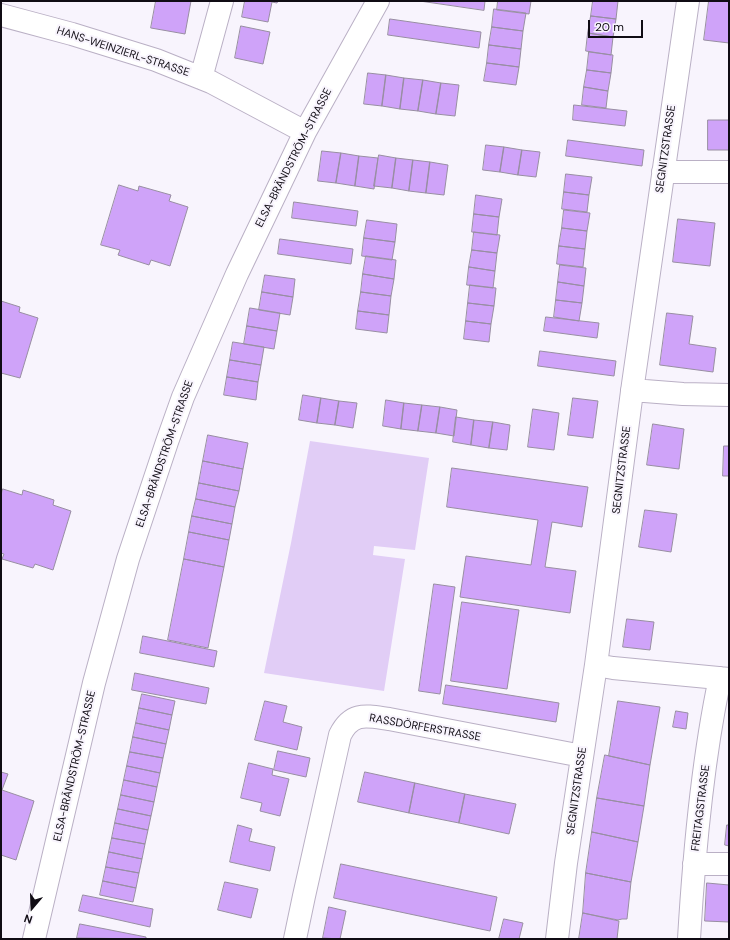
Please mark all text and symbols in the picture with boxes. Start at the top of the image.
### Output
scale bar [590,12,645,38]
text: 20 m [595,19,624,35]
street label: HANS-WEINZIERL-STRASSE [55,24,191,80]
street label: ELSA-BRÄNDSTRÖM-STRASSE [253,86,335,230]
street label: SEGNITZSTRASSE [653,104,679,194]
street label: ELSA-BRÄNDSTRÖM-STRASSE [134,379,196,529]
street label: SEGNITZSTRASSE [610,425,634,515]
street label: ELSA-BRÄNDSTRÖM-STRASSE [51,689,99,843]
street label: RASSDÖRFERSTRASSE [368,712,482,744]
street label: SEGNITZSTRASSE [564,746,590,836]
street label: FREITAGSTRASSE [689,764,713,852]
north arrow [12,888,52,928]
text: N [22,911,34,927]

